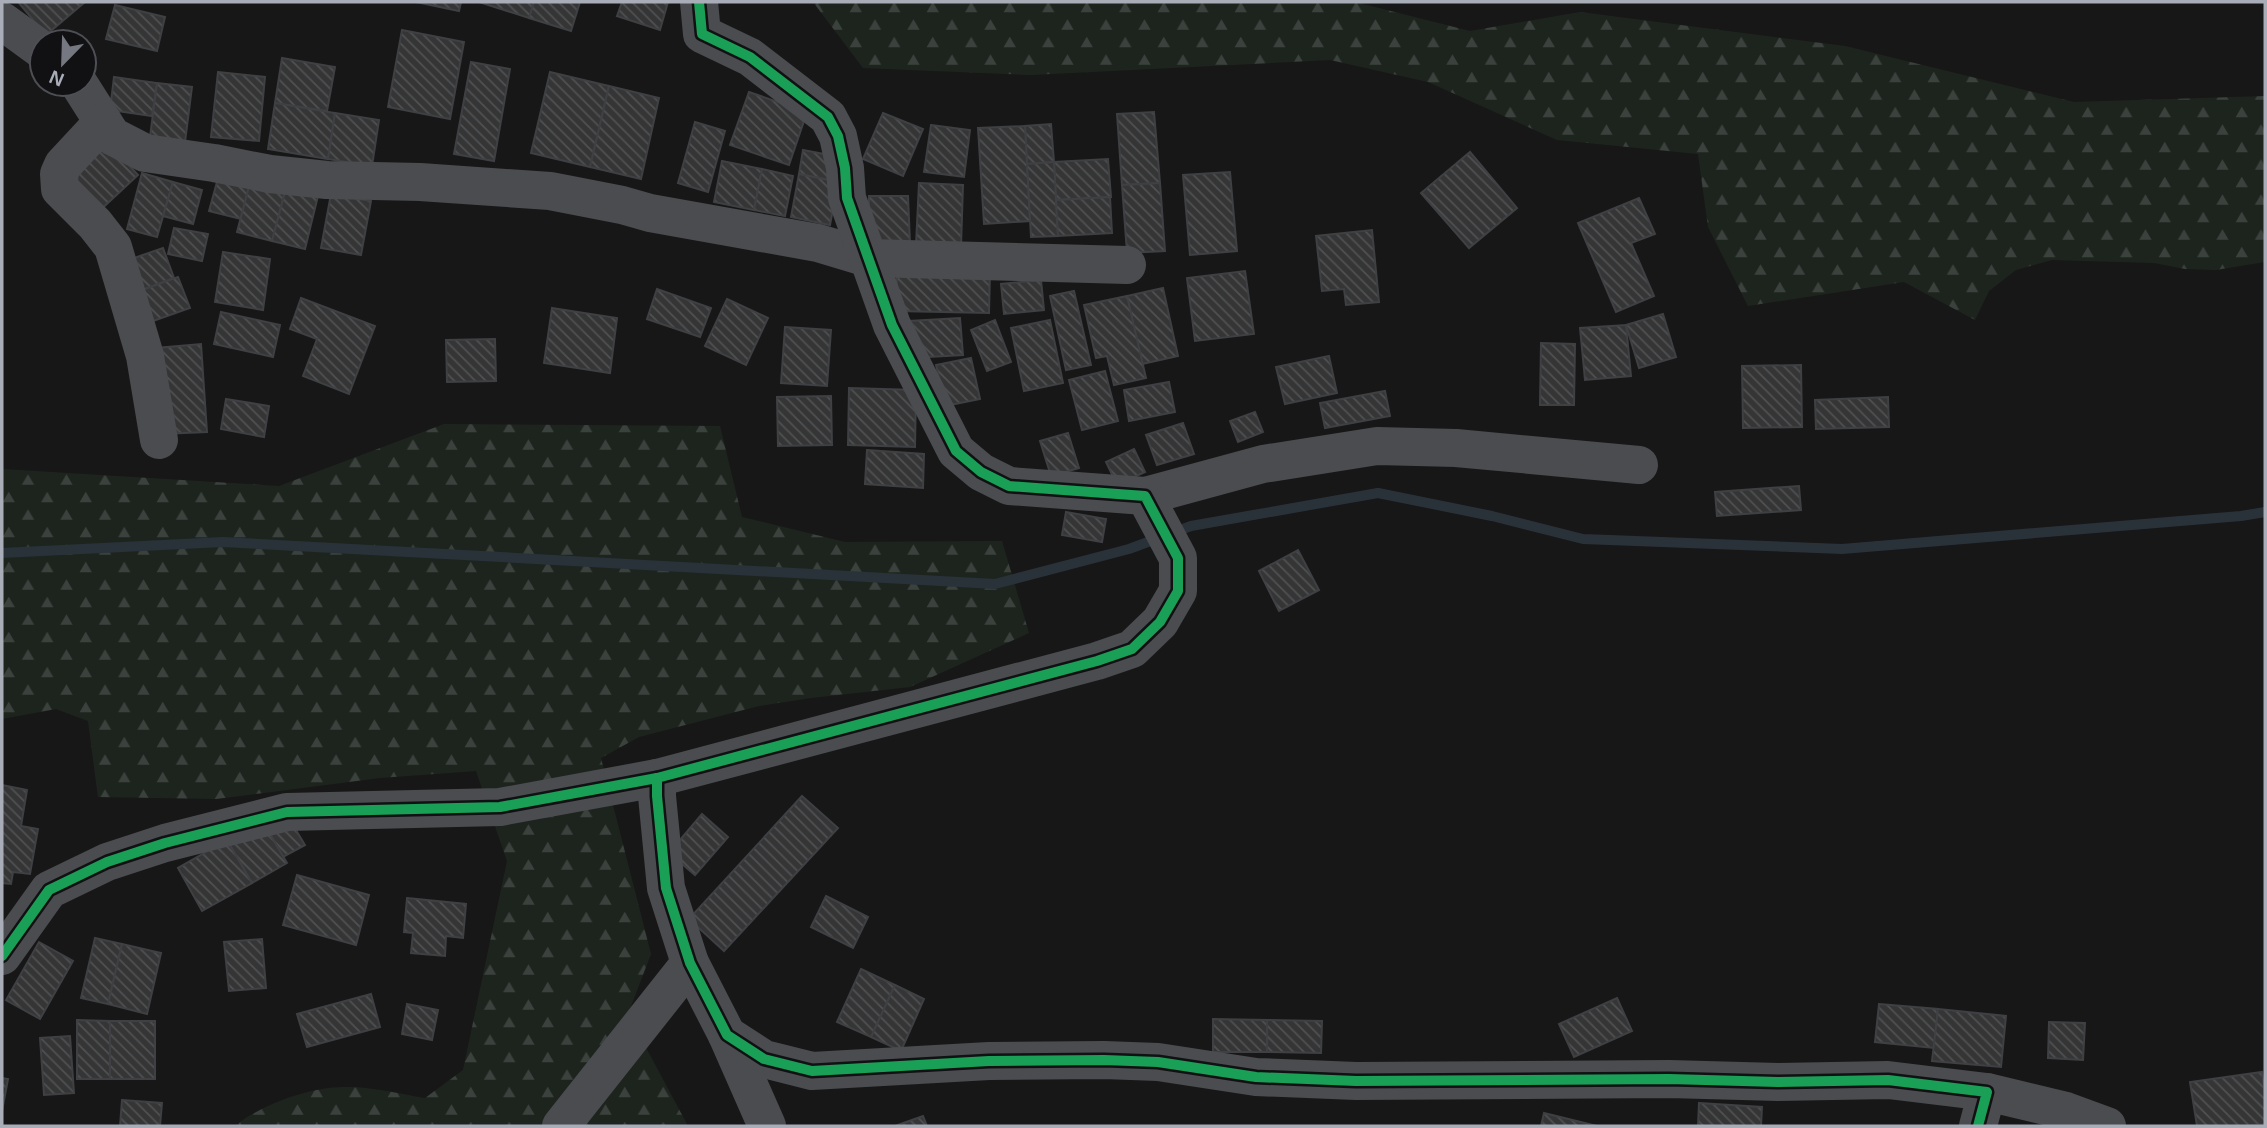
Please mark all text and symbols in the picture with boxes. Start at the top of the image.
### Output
north arrow [28,28,98,98]
text: N [46,66,67,91]

